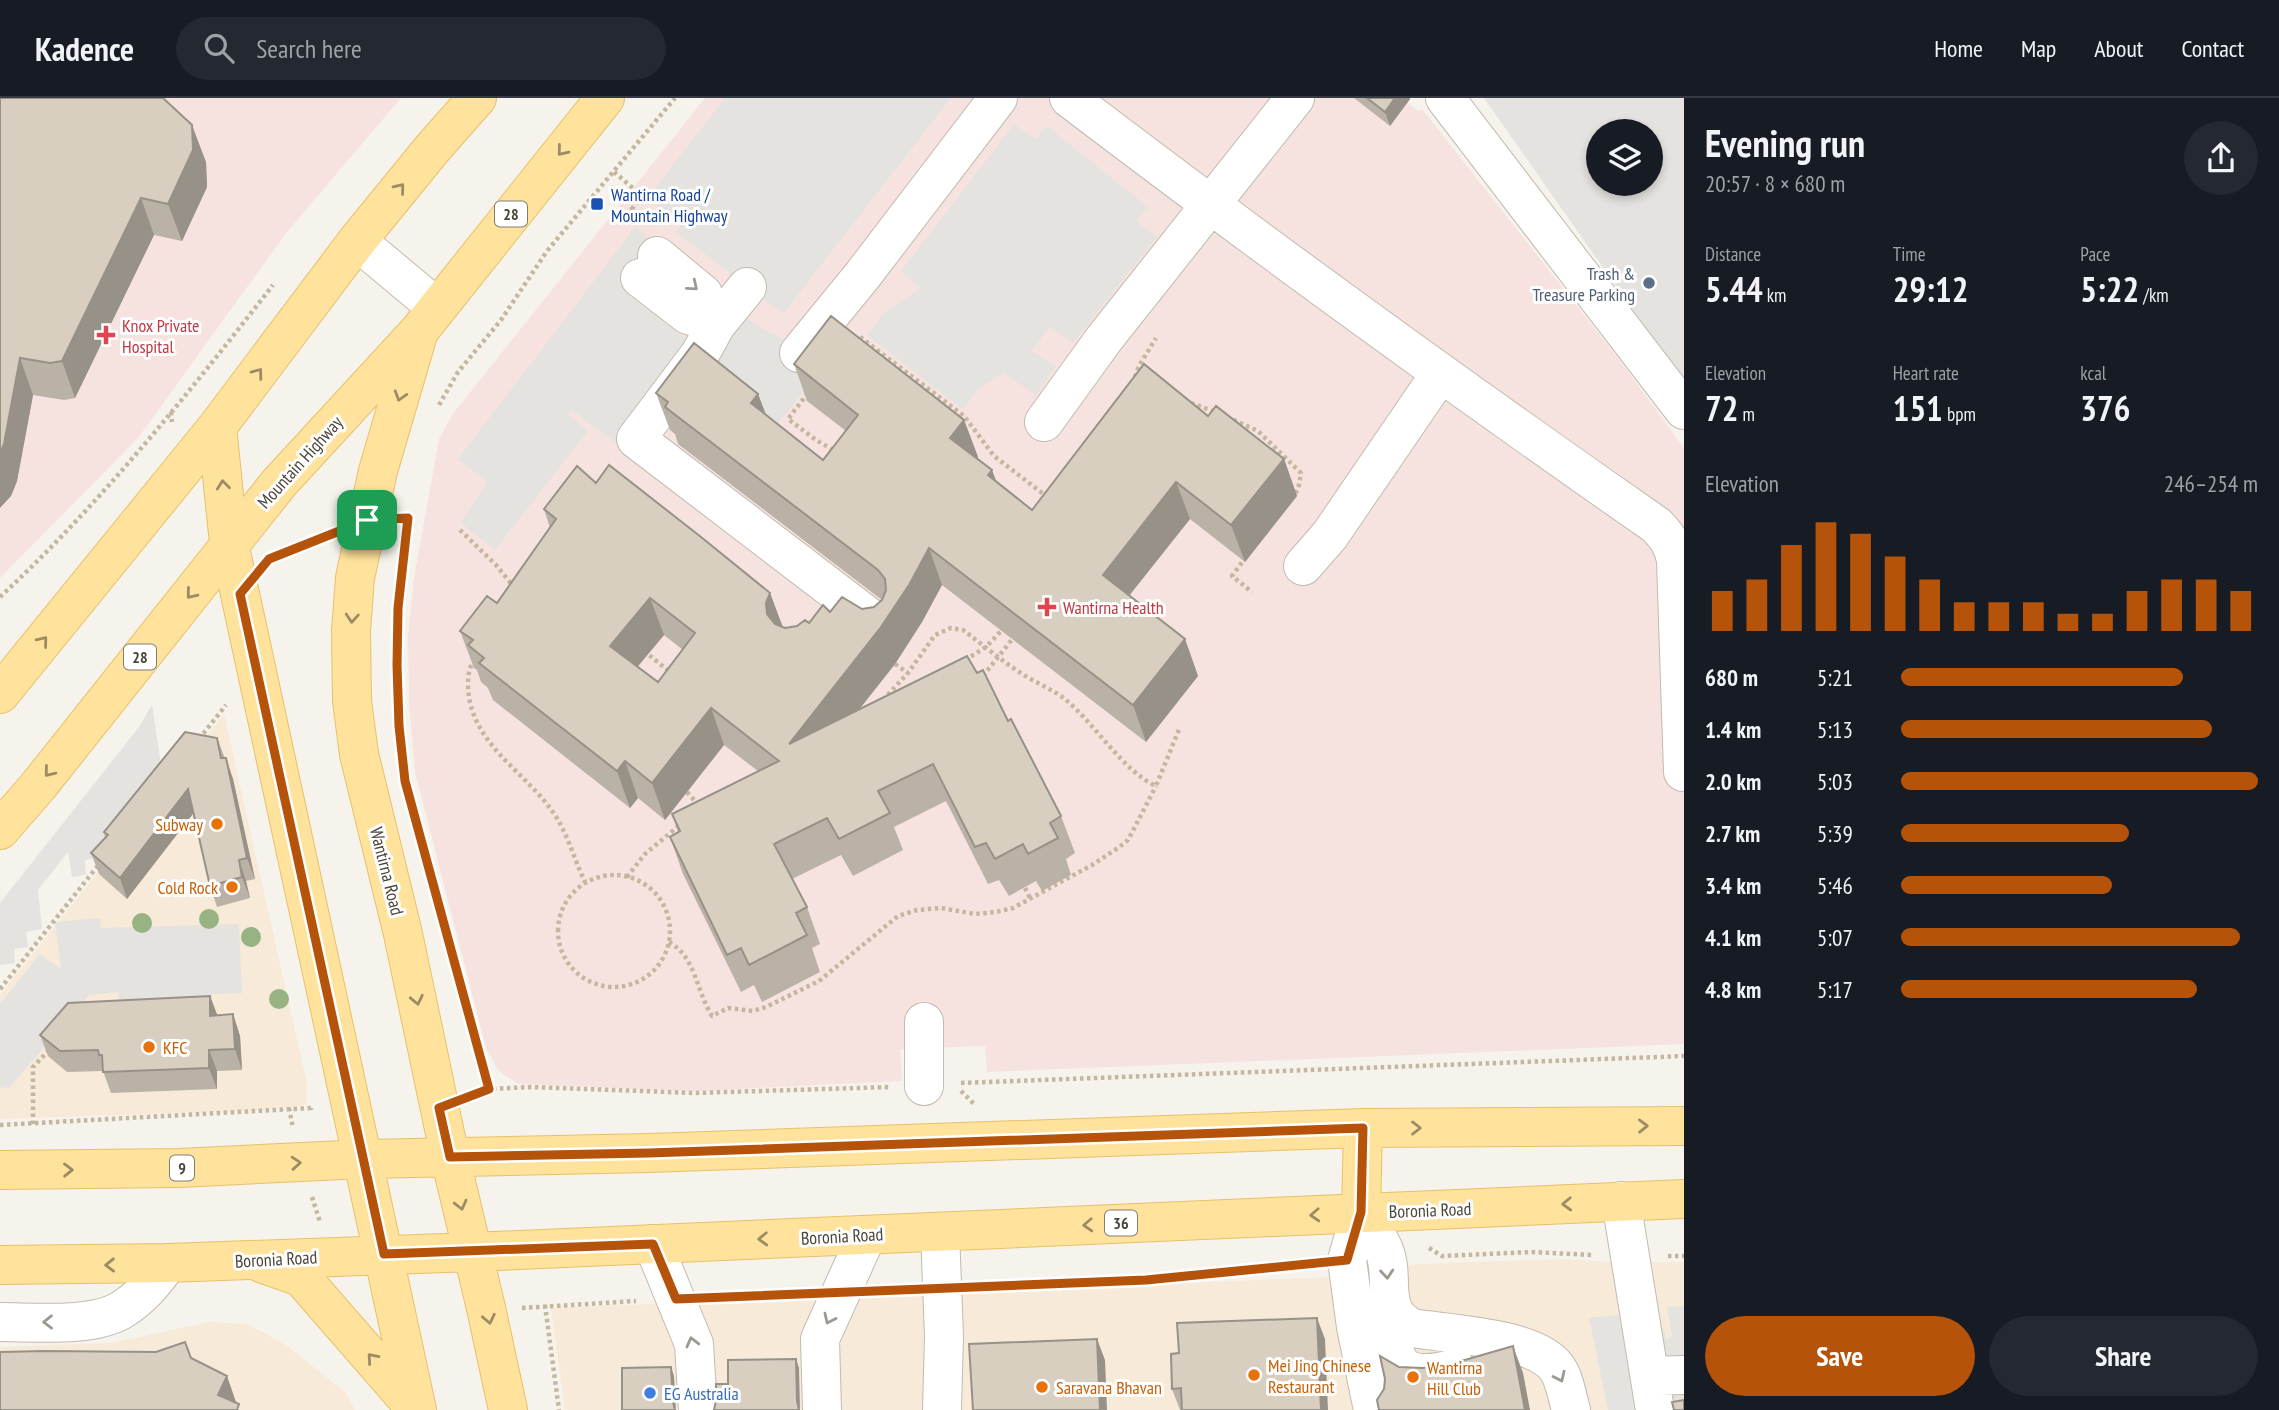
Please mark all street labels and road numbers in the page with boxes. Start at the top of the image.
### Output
road number: 28 [495,202,527,226]
street label: Mountain Highway [252,411,348,513]
road number: 28 [124,644,156,670]
street label: Wantirna Road [365,825,409,917]
road number: 9 [170,1156,194,1180]
street label: Boronia Road [1388,1197,1472,1223]
road number: 36 [1105,1210,1137,1236]
street label: Boronia Road [800,1222,884,1250]
street label: Boronia Road [234,1245,318,1273]

